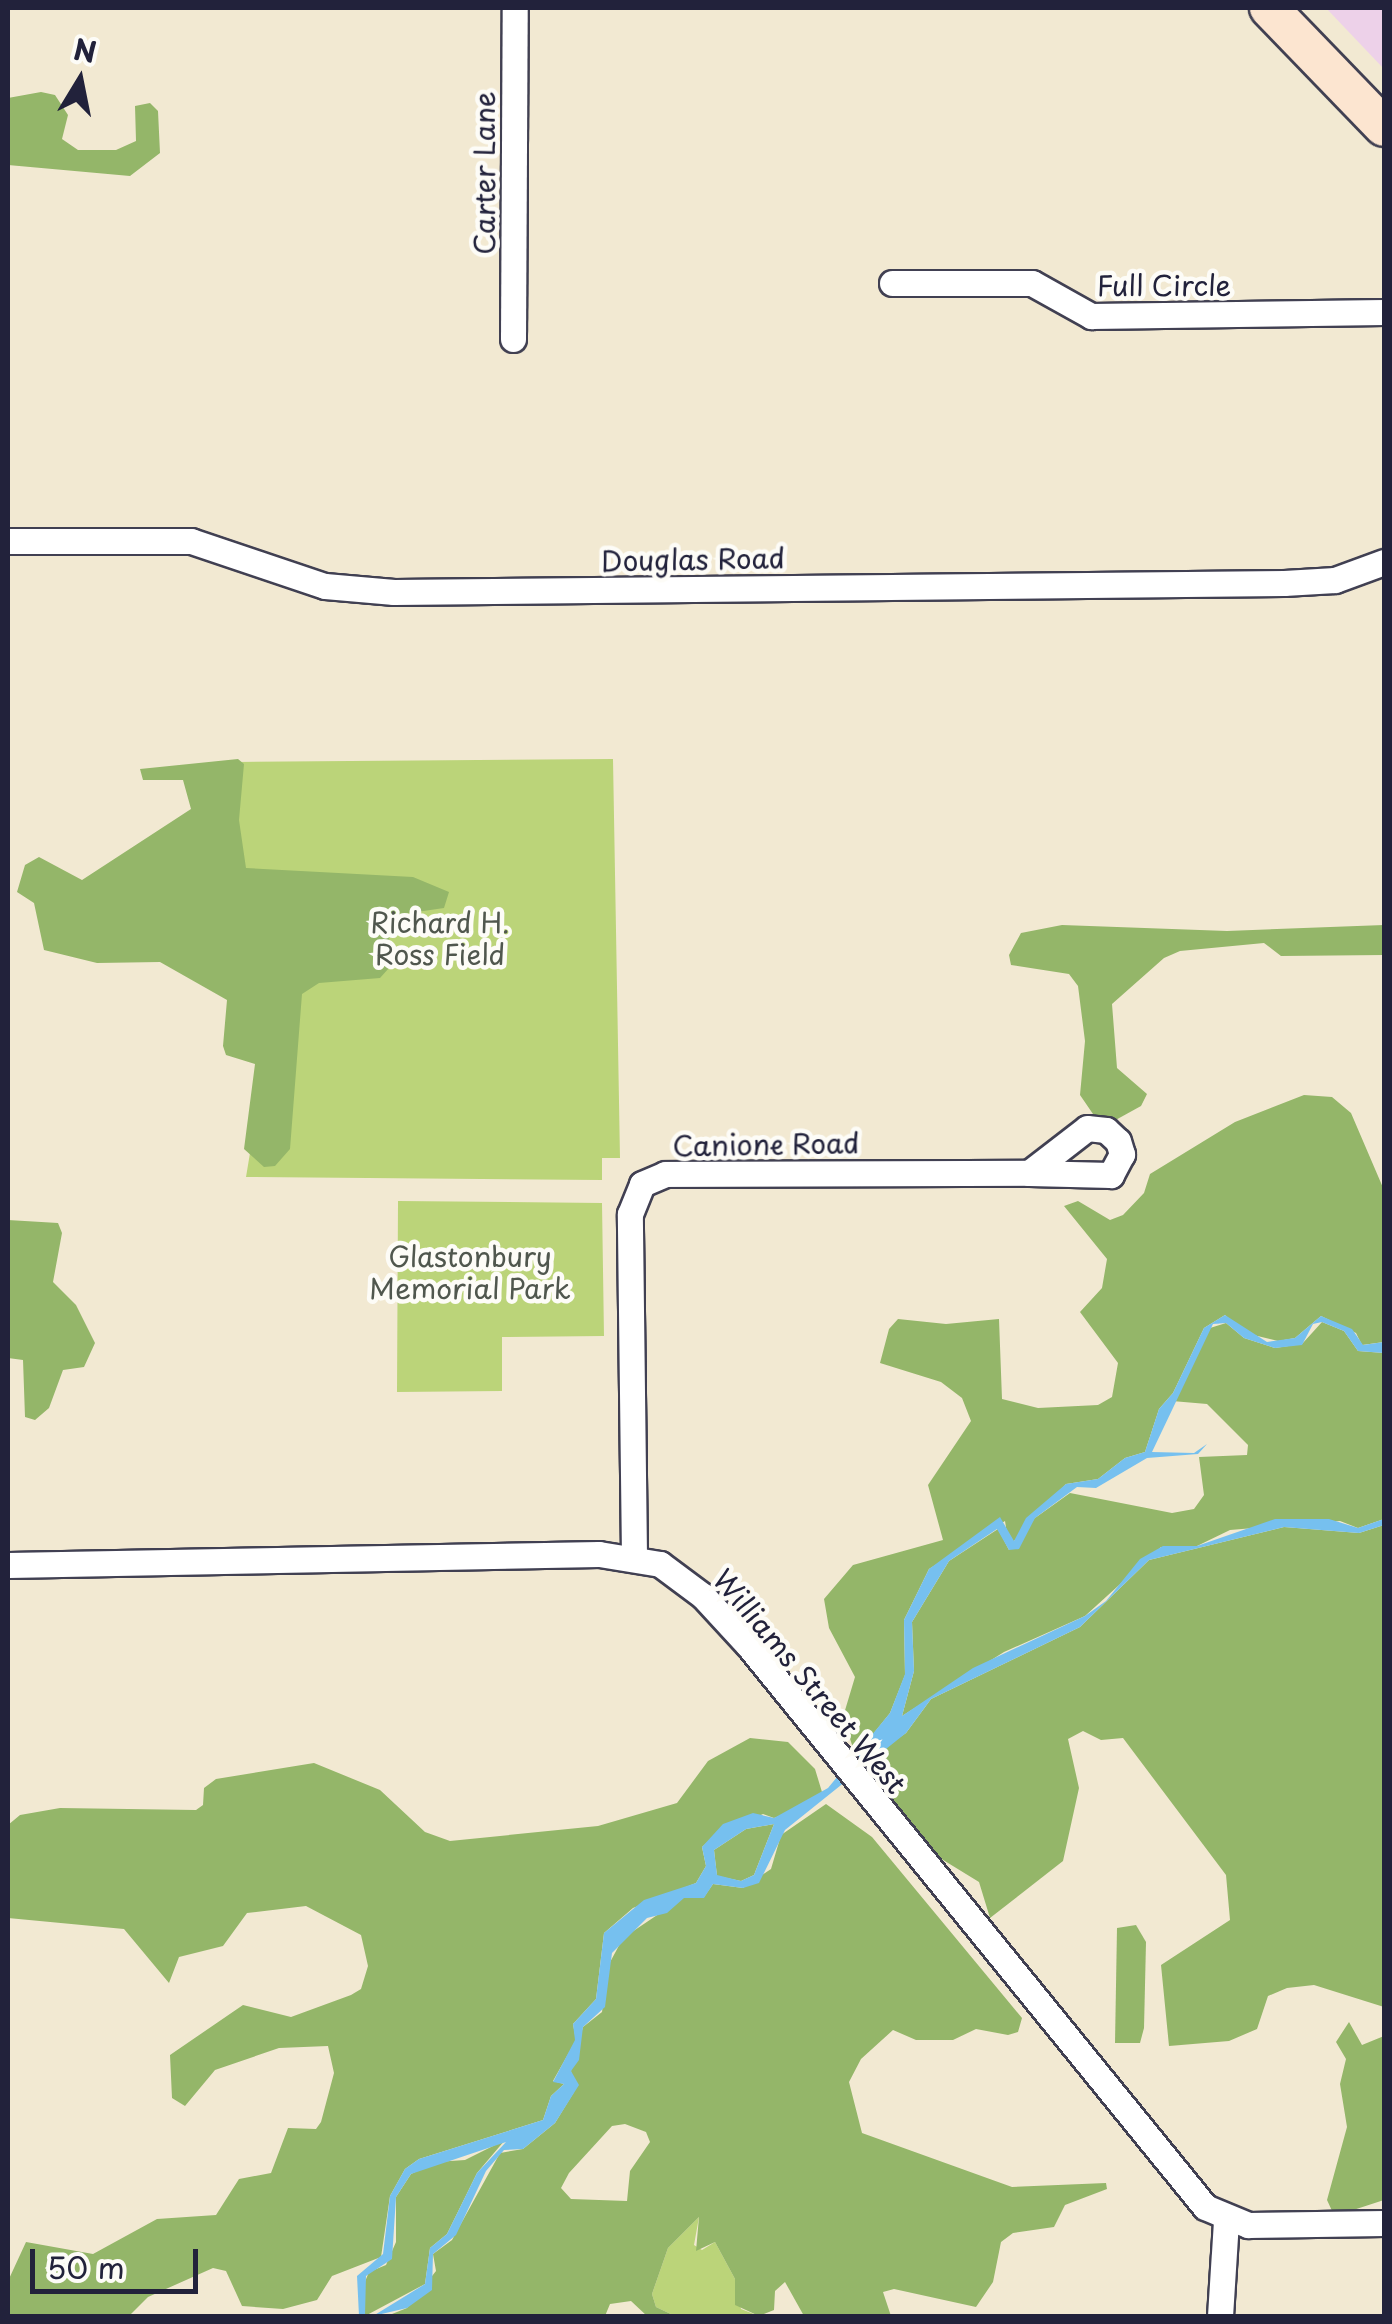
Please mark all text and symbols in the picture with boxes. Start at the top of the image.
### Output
text: N [71,27,100,73]
north arrow [30,30,130,130]
street label: Carter Lane [467,91,501,255]
street label: Full Circle [1096,268,1232,302]
street label: Douglas Road [601,541,785,577]
park label: Richard H. Ross Field [369,905,511,971]
street label: Canione Road [671,1126,861,1162]
park label: Glastonbury Memorial Park [369,1239,571,1305]
street label: Williams Street West [706,1562,914,1800]
scale bar [35,2229,202,2291]
text: 50 m [47,2244,125,2289]

